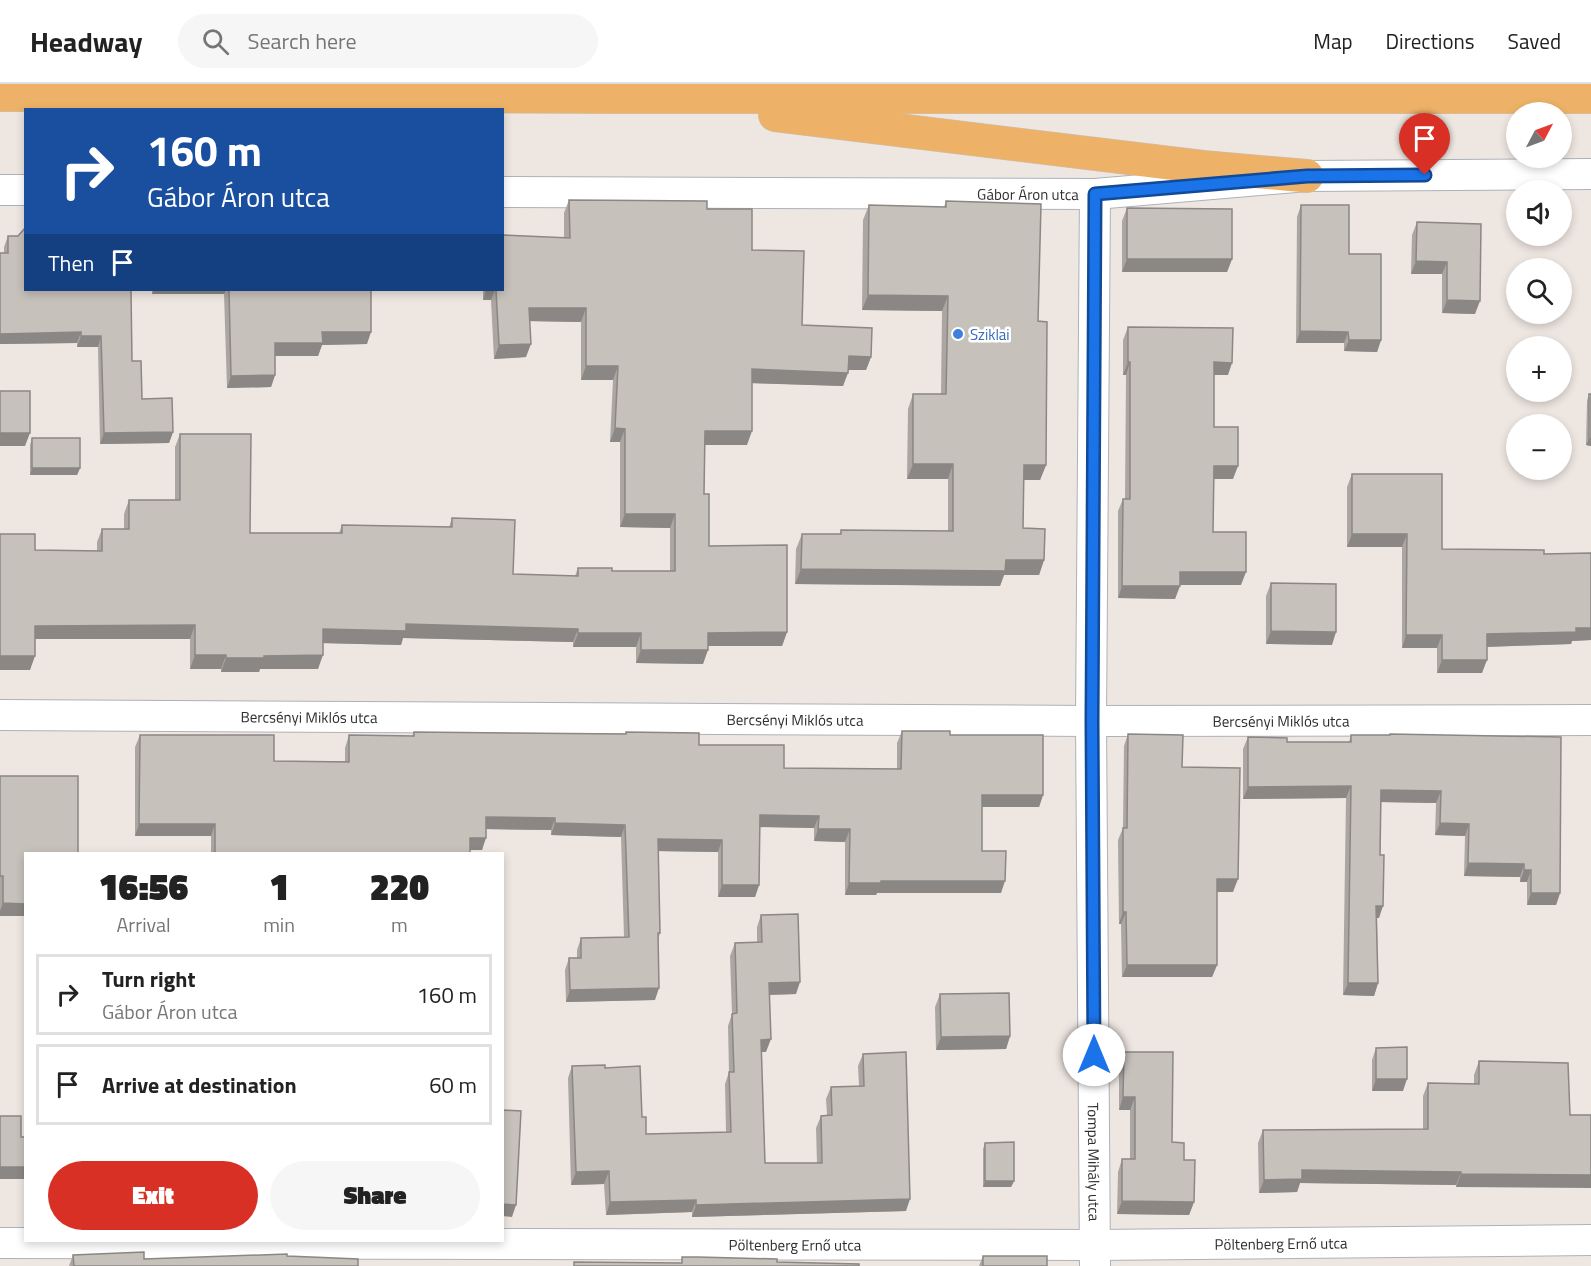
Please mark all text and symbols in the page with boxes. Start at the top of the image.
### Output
search box [178,14,598,68]
text: Headway [30,20,142,63]
text: Search here [247,24,357,58]
icon: search [199,25,232,58]
text: Map [1313,25,1353,57]
text: Directions [1386,25,1475,57]
text: Saved [1508,25,1561,57]
north arrow [1506,102,1572,168]
map controls [1506,102,1572,480]
pin [1399,113,1450,175]
text: 160 m [147,118,262,182]
icon: arrive [1408,122,1441,155]
icon: right [48,132,126,210]
text: Gábor Áron utca [147,176,330,217]
button: sound [1506,180,1572,246]
street label: Gábor Áron utca [977,182,1079,205]
text: Then [48,246,94,280]
icon: arrive [106,246,139,279]
button: search [1506,258,1572,324]
place label: Sziklai [970,323,1010,346]
marker: Sziklai [951,327,965,341]
button: + [1506,336,1572,402]
button: − [1506,414,1572,480]
street label: Bercsényi Miklós utca [240,705,378,729]
street label: Bercsényi Miklós utca [726,707,864,731]
street label: Bercsényi Miklós utca [1213,709,1350,732]
text: 16:56 [99,859,188,914]
text: 1 [269,859,289,914]
text: 220 [370,859,429,914]
text: Arrival [116,909,171,940]
text: min [263,909,295,940]
text: m [391,909,408,940]
text: Turn right [102,962,196,996]
icon: right [51,978,84,1011]
text: 160 m [417,978,477,1012]
text: Gábor Áron utca [102,996,237,1027]
position arrow [1062,1023,1126,1087]
icon: arrive [51,1068,84,1101]
text: Arrive at destination [102,1068,297,1102]
text: 60 m [429,1068,477,1102]
street label: Tompa Mihály utca [1082,1103,1106,1222]
button: Exit [48,1161,258,1230]
button: Share [270,1161,480,1230]
street label: Pöltenberg Ernő utca [1214,1231,1348,1255]
street label: Pöltenberg Ernő utca [729,1233,862,1256]

